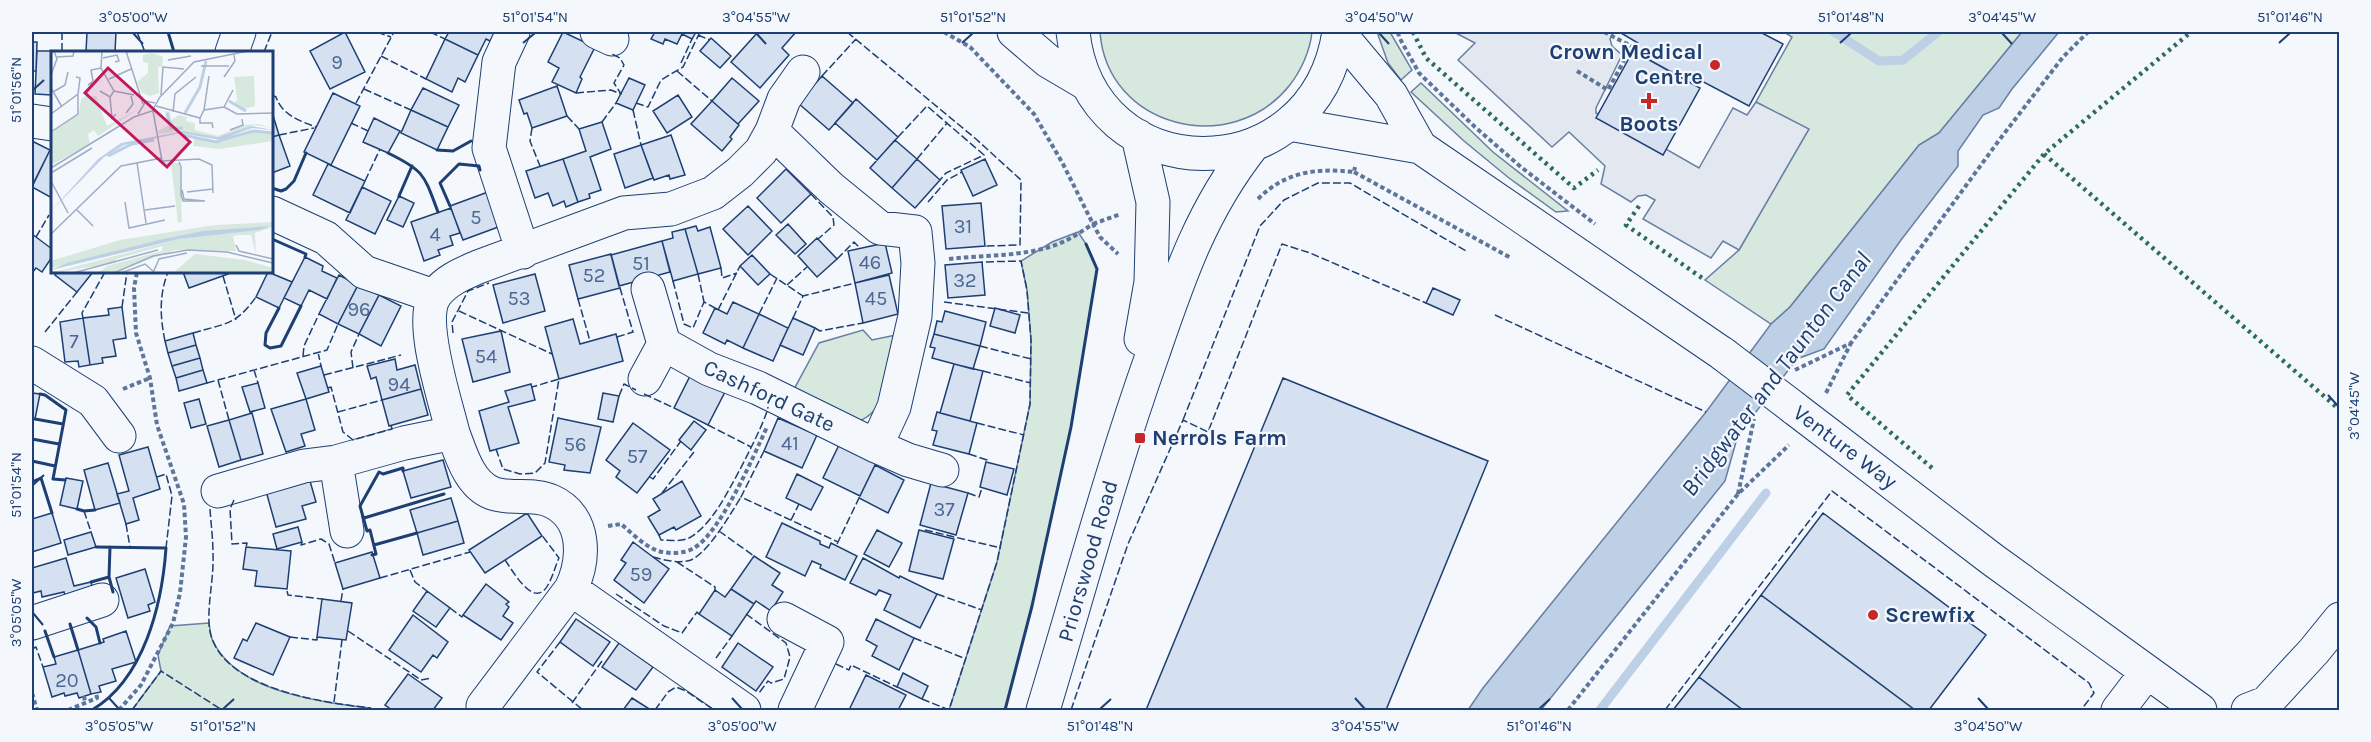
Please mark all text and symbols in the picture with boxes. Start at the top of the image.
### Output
text: 3°05'00"W [98,8,168,26]
text: 51°01'54"N [502,8,568,26]
text: 3°04'55"W [722,8,791,26]
text: 51°01'52"N [940,8,1006,26]
text: 3°04'50"W [1345,8,1414,26]
text: 51°01'48"N [1818,8,1884,26]
text: 3°04'45"W [1968,8,2037,26]
text: 51°01'46"N [2257,8,2323,26]
place label: Crown Medical Centre [1549,39,1703,90]
inset map [51,51,273,273]
house number: 9 [331,51,343,74]
text: 51°01'56"N [7,57,25,123]
marker: Crown Medical Centre [1708,58,1722,72]
marker: Boots [1642,94,1656,108]
place label: Boots [1619,111,1679,137]
house number: 5 [470,206,482,229]
house number: 31 [954,215,972,238]
house number: 4 [429,223,441,246]
water label: Bridgwater and Taunton Canal [1675,246,1877,502]
house number: 46 [859,251,881,274]
house number: 51 [632,252,650,275]
house number: 52 [583,264,605,287]
house number: 32 [953,269,977,292]
house number: 53 [507,287,531,310]
house number: 45 [865,287,887,310]
house number: 96 [347,298,371,321]
house number: 7 [69,330,79,353]
house number: 54 [475,345,497,368]
street label: Cashford Gate [699,354,839,438]
text: 3°04'45"W [2345,371,2363,440]
house number: 94 [388,373,410,396]
street label: Venture Way [1788,399,1902,495]
place label: Nerrols Farm [1152,425,1287,451]
marker: Nerrols Farm [1133,431,1147,445]
house number: 41 [781,432,799,455]
house number: 56 [564,433,586,456]
house number: 57 [627,445,648,468]
text: 51°01'54"N [7,452,25,518]
street label: Priorswood Road [1052,477,1124,645]
house number: 37 [933,498,955,521]
house number: 59 [630,563,652,586]
text: 3°05'05"W [7,578,25,647]
place label: Screwfix [1885,602,1975,628]
marker: Screwfix [1866,608,1880,622]
house number: 20 [55,669,79,692]
text: 3°05'05"W [85,717,154,735]
text: 51°01'52"N [190,717,256,735]
text: 3°05'00"W [707,717,777,735]
text: 51°01'48"N [1067,717,1133,735]
text: 3°04'55"W [1331,717,1400,735]
text: 51°01'46"N [1506,717,1572,735]
text: 3°04'50"W [1954,717,2023,735]

